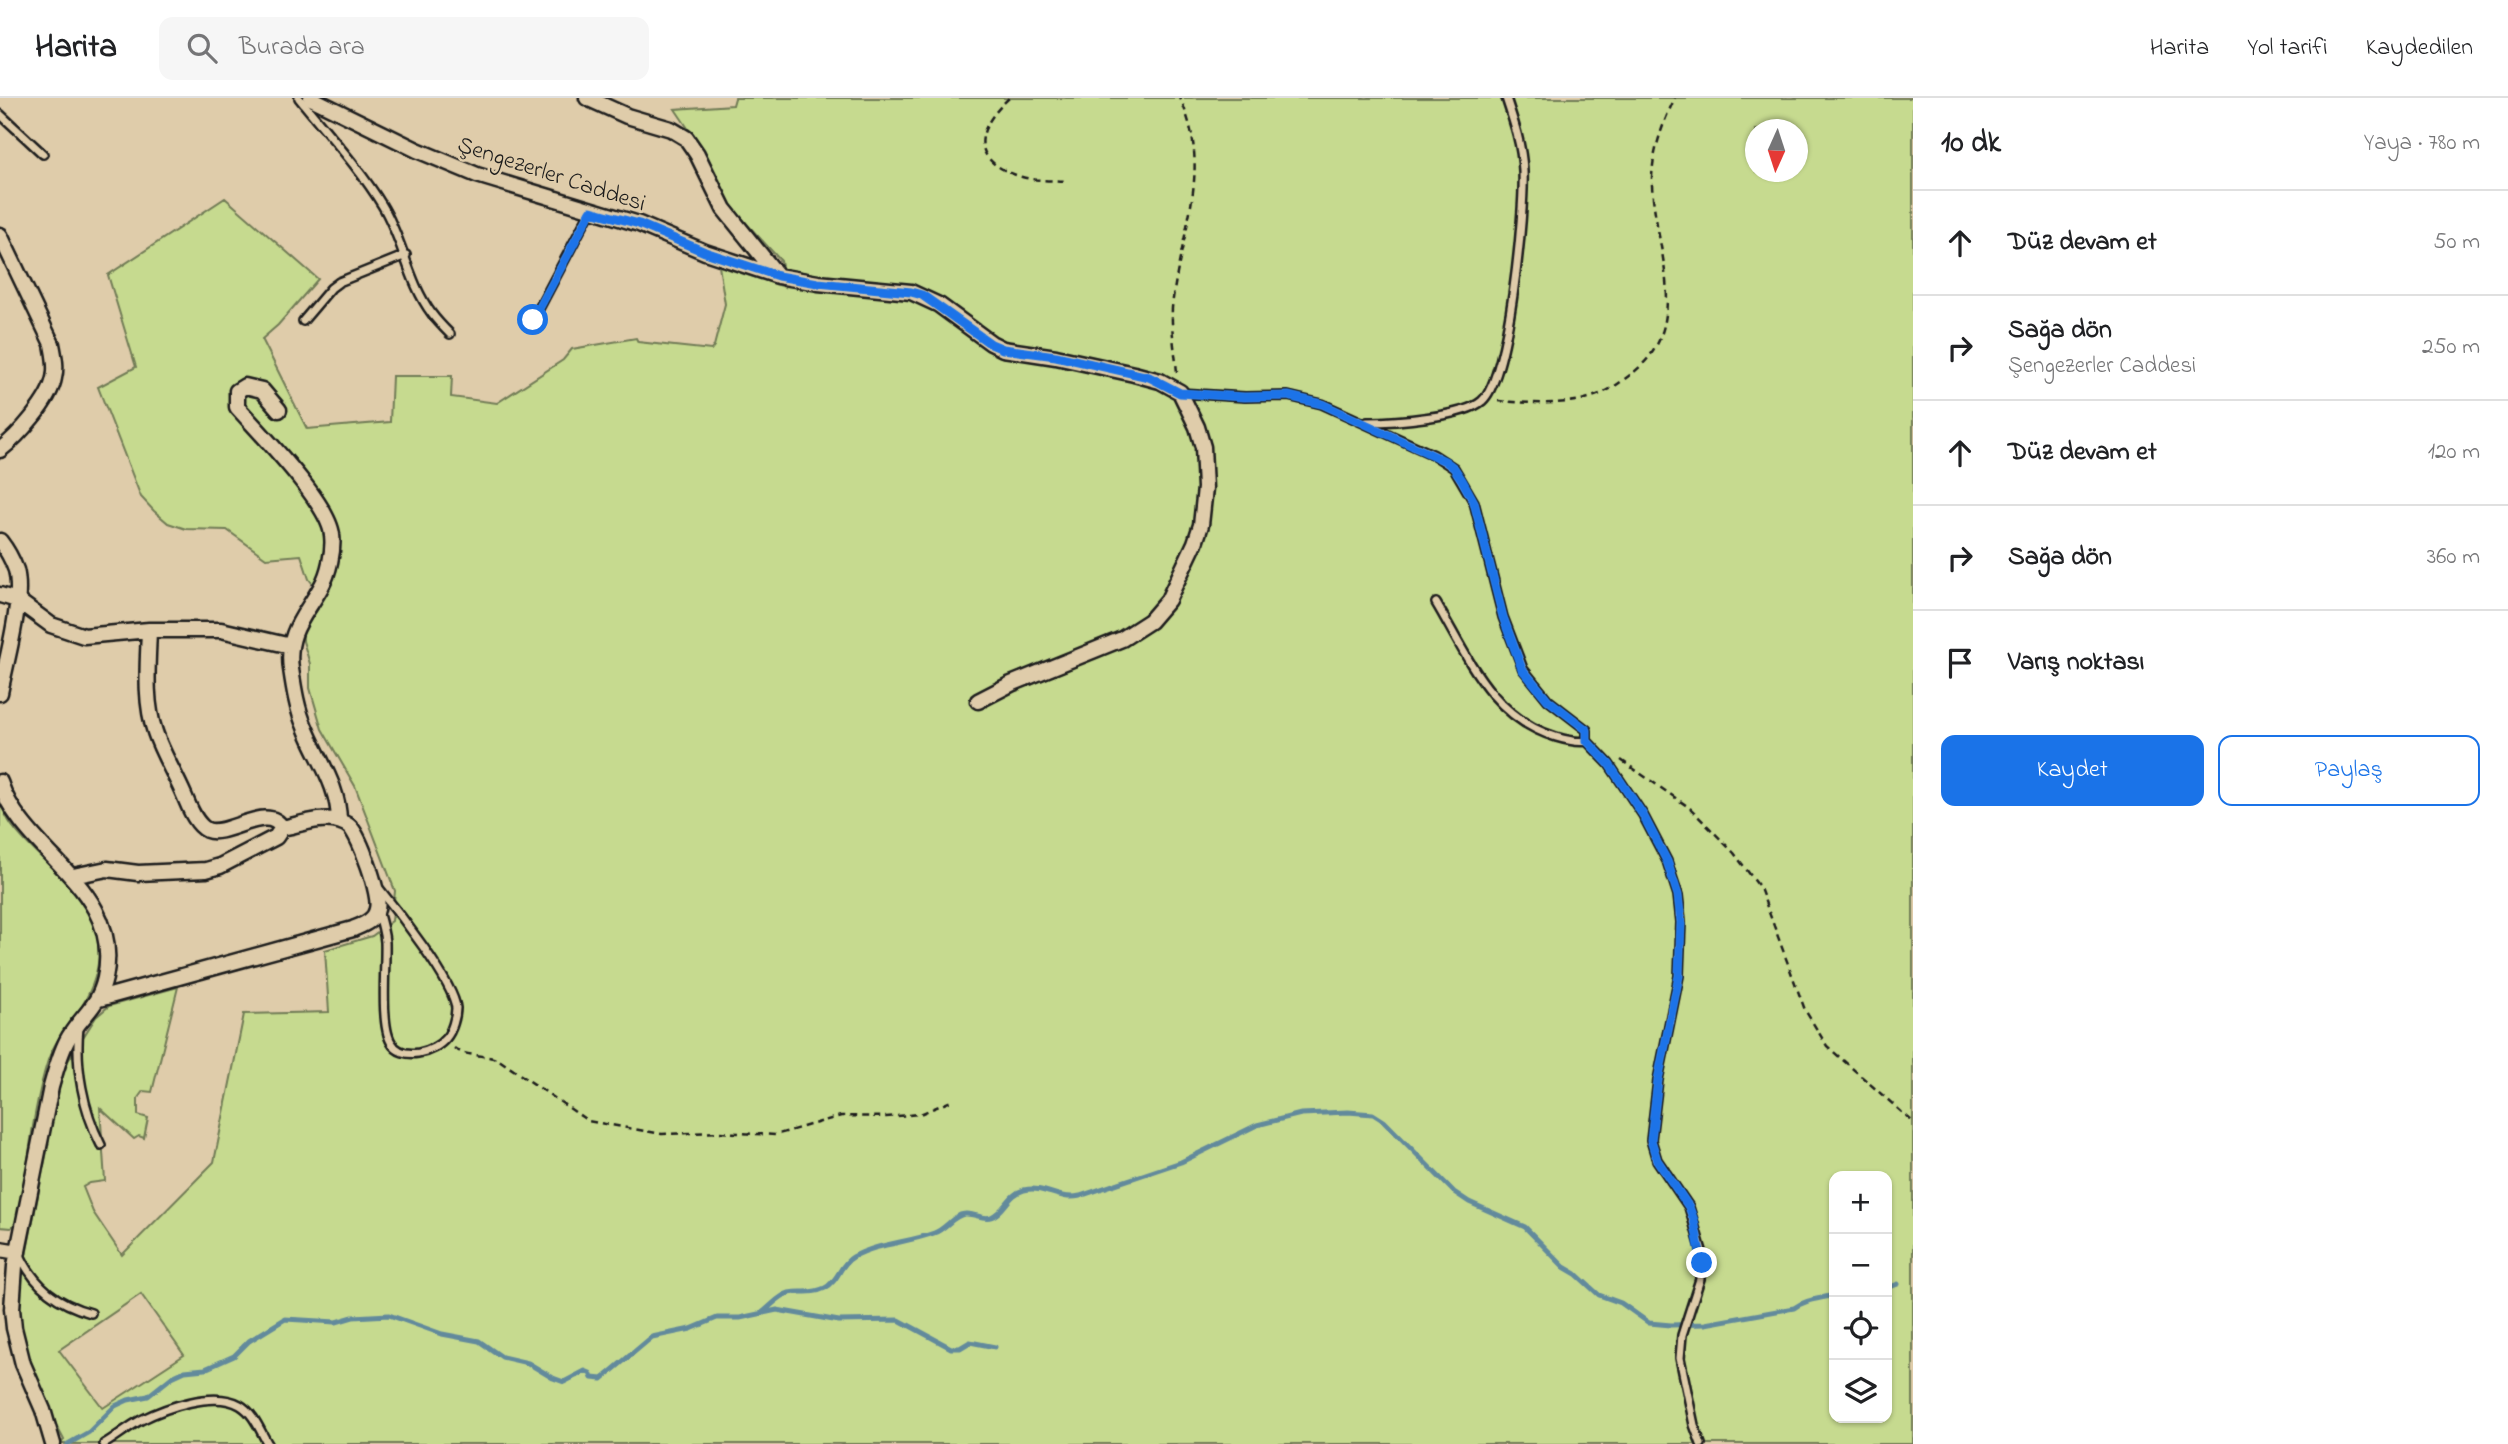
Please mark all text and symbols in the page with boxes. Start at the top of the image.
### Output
search box [159,17,649,80]
text: Harita [35,24,117,72]
icon: search [183,29,221,67]
text: Burada ara [239,29,365,67]
text: Harita [2150,31,2209,66]
text: Yol tarifi [2247,31,2328,66]
text: Kaydedilen [2366,31,2473,66]
north arrow [1745,119,1808,182]
text: 10 dk [1941,122,2001,166]
text: Yaya · 780 m [2364,127,2480,160]
street label: Şengezerler Caddesi [452,128,650,222]
icon: ahead [1941,224,1979,262]
text: Düz devam et [2008,224,2157,262]
text: 50 m [2433,226,2480,259]
route start [517,304,548,335]
text: Sağa dön [2008,312,2112,350]
icon: right [1941,329,1979,367]
text: 250 m [2422,331,2480,364]
text: Şengezerler Caddesi [2008,350,2196,383]
icon: ahead [1941,434,1979,472]
text: Düz devam et [2008,434,2157,472]
text: 120 m [2428,436,2480,469]
icon: right [1941,539,1979,577]
text: Sağa dön [2008,539,2112,577]
text: 360 m [2427,541,2480,574]
icon: arrive [1941,644,1979,682]
text: Varış noktası [2008,644,2144,682]
button: Kaydet [1941,735,2204,806]
button: Paylaş [2218,735,2480,806]
map controls [1829,1171,1892,1423]
button: + [1829,1171,1892,1234]
button: − [1829,1234,1892,1297]
route end [1686,1247,1717,1278]
button: locate [1829,1297,1892,1360]
button: layers [1829,1360,1892,1423]

